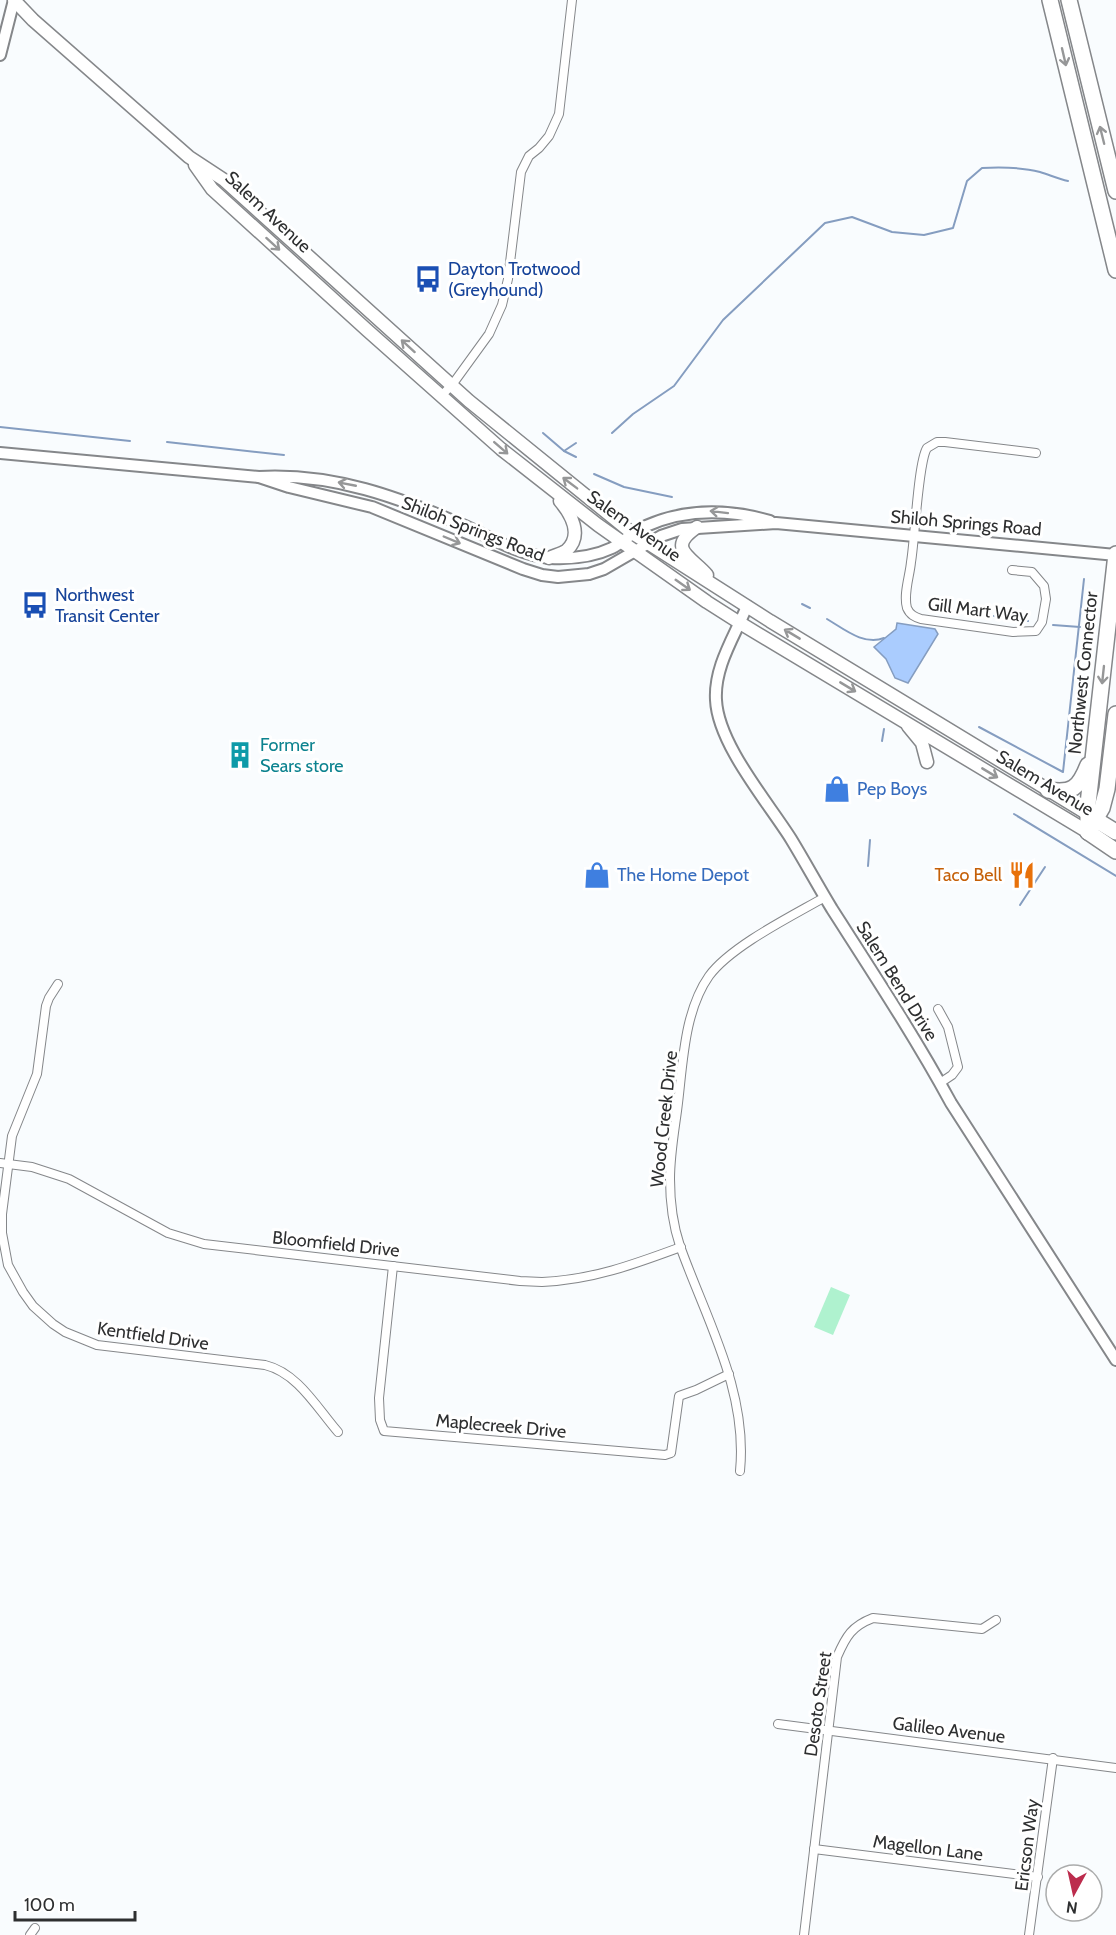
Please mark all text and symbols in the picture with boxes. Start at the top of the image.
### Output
one-way arrow [1059,47,1071,66]
one-way arrow [1095,126,1107,145]
street label: Salem Avenue [220,167,316,257]
one-way arrow [265,237,280,251]
place label: Dayton Trotwood (Greyhound) [448,258,580,301]
bus stop icon: Dayton Trotwood (Greyhound) [413,264,443,294]
one-way arrow [401,339,416,353]
one-way arrow [492,441,508,455]
one-way arrow [563,476,579,489]
one-way arrow [337,478,357,489]
street label: Salem Avenue [583,486,685,566]
street label: Shiloh Springs Road [398,492,548,566]
street label: Shiloh Springs Road [890,505,1042,541]
one-way arrow [709,506,729,517]
one-way arrow [442,535,461,546]
one-way arrow [674,579,690,591]
place label: Northwest Transit Center [55,584,160,627]
bus stop icon: Northwest Transit Center [20,590,50,620]
street label: Northwest Connector [1064,590,1103,755]
street label: Gill Mart Way [927,593,1029,627]
one-way arrow [784,627,801,639]
one-way arrow [1097,665,1108,685]
one-way arrow [839,682,856,694]
place label: Former Sears store [260,734,344,777]
building icon: Former Sears store [225,740,255,770]
street label: Salem Avenue [992,745,1098,821]
one-way arrow [981,768,998,780]
shop icon: Pep Boys [822,774,852,804]
place label: Pep Boys [857,778,927,800]
shop icon: The Home Depot [582,860,612,890]
restaurant icon: Taco Bell [1007,860,1037,890]
place label: The Home Depot [617,864,749,886]
place label: Taco Bell [934,864,1003,886]
street label: Salem Bend Drive [851,917,943,1045]
street label: Wood Creek Drive [646,1049,682,1189]
street label: Bloomfield Drive [271,1226,401,1262]
street label: Kentfield Drive [96,1317,210,1355]
street label: Maplecreek Drive [435,1409,567,1443]
street label: Desoto Street [800,1650,836,1758]
street label: Galileo Avenue [891,1712,1007,1748]
street label: Ericson Way [1010,1798,1044,1892]
street label: Magellon Lane [872,1830,984,1866]
north arrow [1044,1863,1104,1923]
scale bar [15,1884,135,1922]
text: 100 m [24,1894,75,1916]
text: N [1065,1897,1079,1918]

